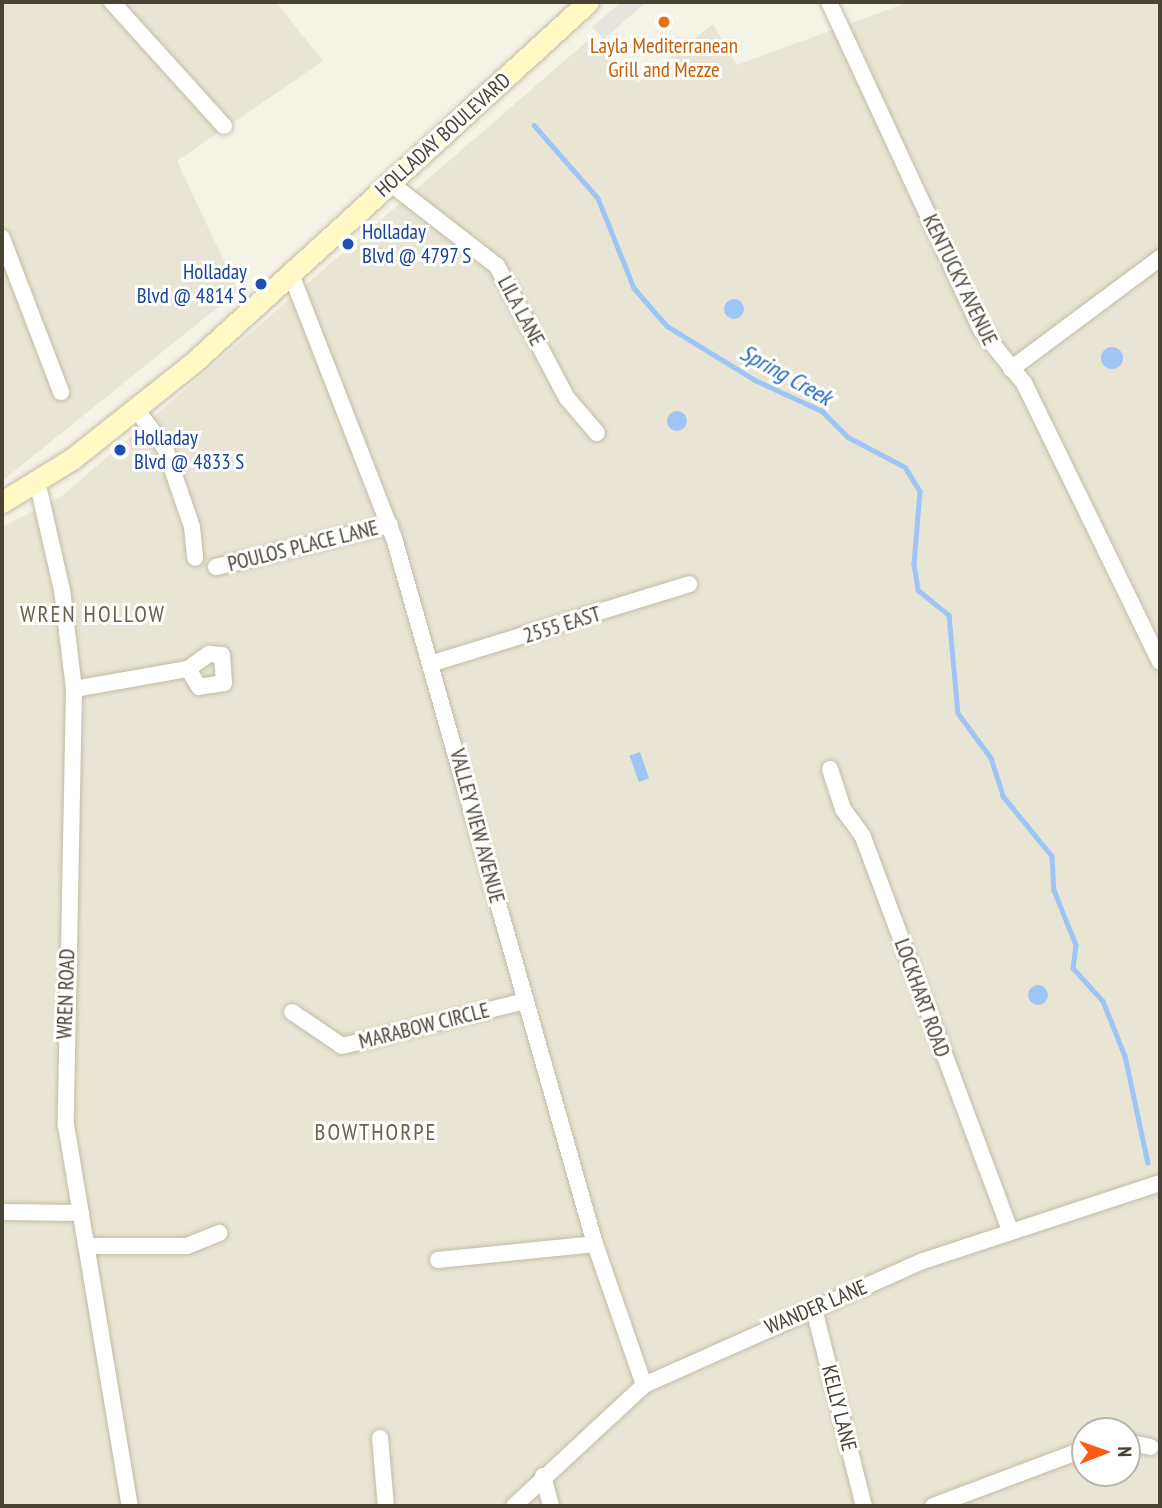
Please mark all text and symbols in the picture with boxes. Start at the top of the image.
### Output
marker: Layla Mediterranean Grill and Mezze [656,14,672,30]
place label: Layla Mediterranean Grill and Mezze [590,33,738,83]
street label: HOLLADAY BOULEVARD [370,68,516,202]
street label: KENTUCKY AVENUE [917,210,1003,350]
place label: Holladay Blvd @ 4797 S [362,219,472,269]
marker: Holladay Blvd @ 4797 S [340,236,356,252]
place label: Holladay Blvd @ 4814 S [137,259,247,309]
street label: LILA LANE [492,272,550,350]
marker: Holladay Blvd @ 4814 S [253,276,269,292]
water label: Spring Creek [735,339,837,411]
place label: Holladay Blvd @ 4833 S [134,425,244,475]
marker: Holladay Blvd @ 4833 S [112,442,128,458]
street label: POULOS PLACE LANE [225,515,381,577]
district label: WREN HOLLOW [21,600,165,628]
street label: 2555 EAST [520,601,604,649]
street label: VALLEY VIEW AVENUE [444,745,510,907]
street label: LOCKHART ROAD [889,935,955,1061]
street label: WREN ROAD [52,948,80,1040]
street label: MARABOW CIRCLE [356,998,492,1054]
district label: BOWTHORPE [316,1118,436,1146]
street label: WANDER LANE [761,1274,871,1340]
street label: KELLY LANE [816,1362,862,1454]
north arrow [1071,1417,1141,1487]
text: N [1113,1446,1137,1457]

